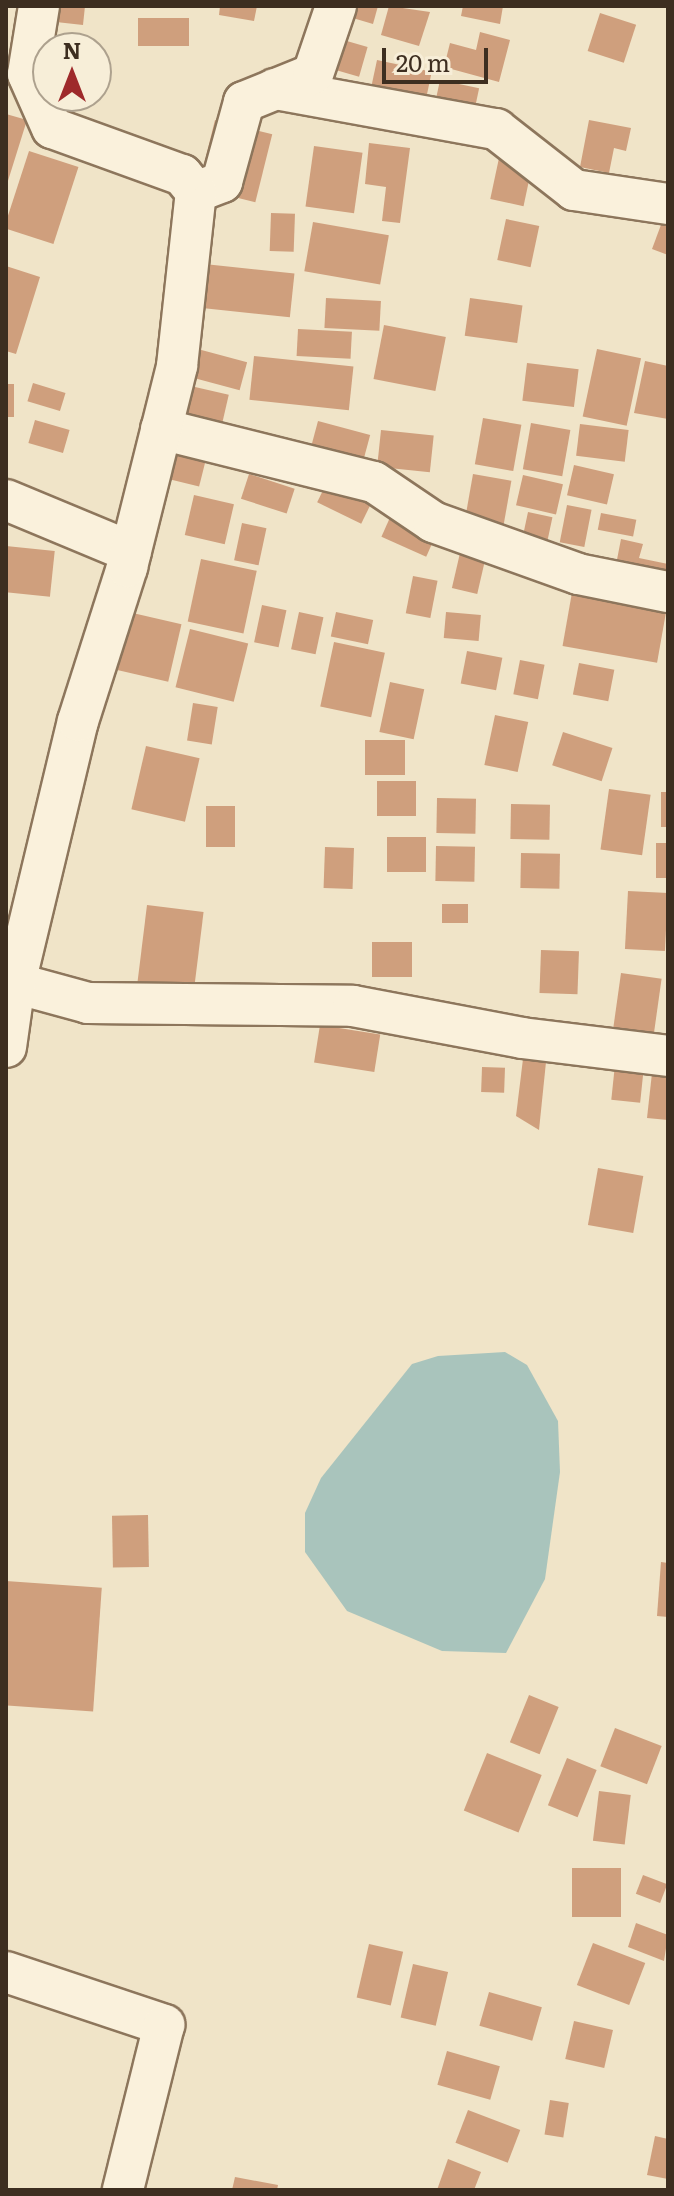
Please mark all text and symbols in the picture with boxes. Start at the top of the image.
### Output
north arrow [32,32,112,112]
scale bar [386,32,492,82]
text: N [63,33,81,66]
text: 20 m [396,44,450,79]

